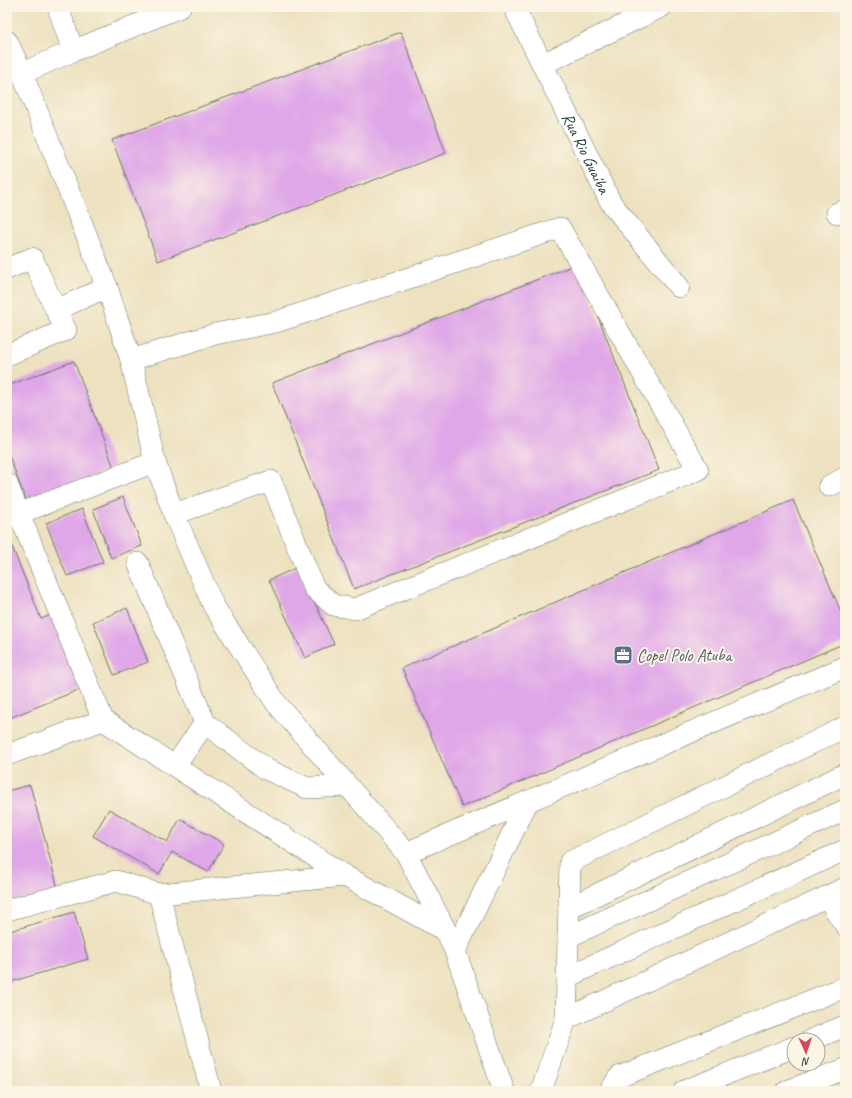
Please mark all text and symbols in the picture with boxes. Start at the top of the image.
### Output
street label: Rua Rio Guaíba [557,110,615,198]
office icon: Copel Polo Atuba [612,644,634,666]
place label: Copel Polo Atuba [637,645,733,666]
north arrow [786,1032,826,1072]
text: N [801,1055,810,1069]

